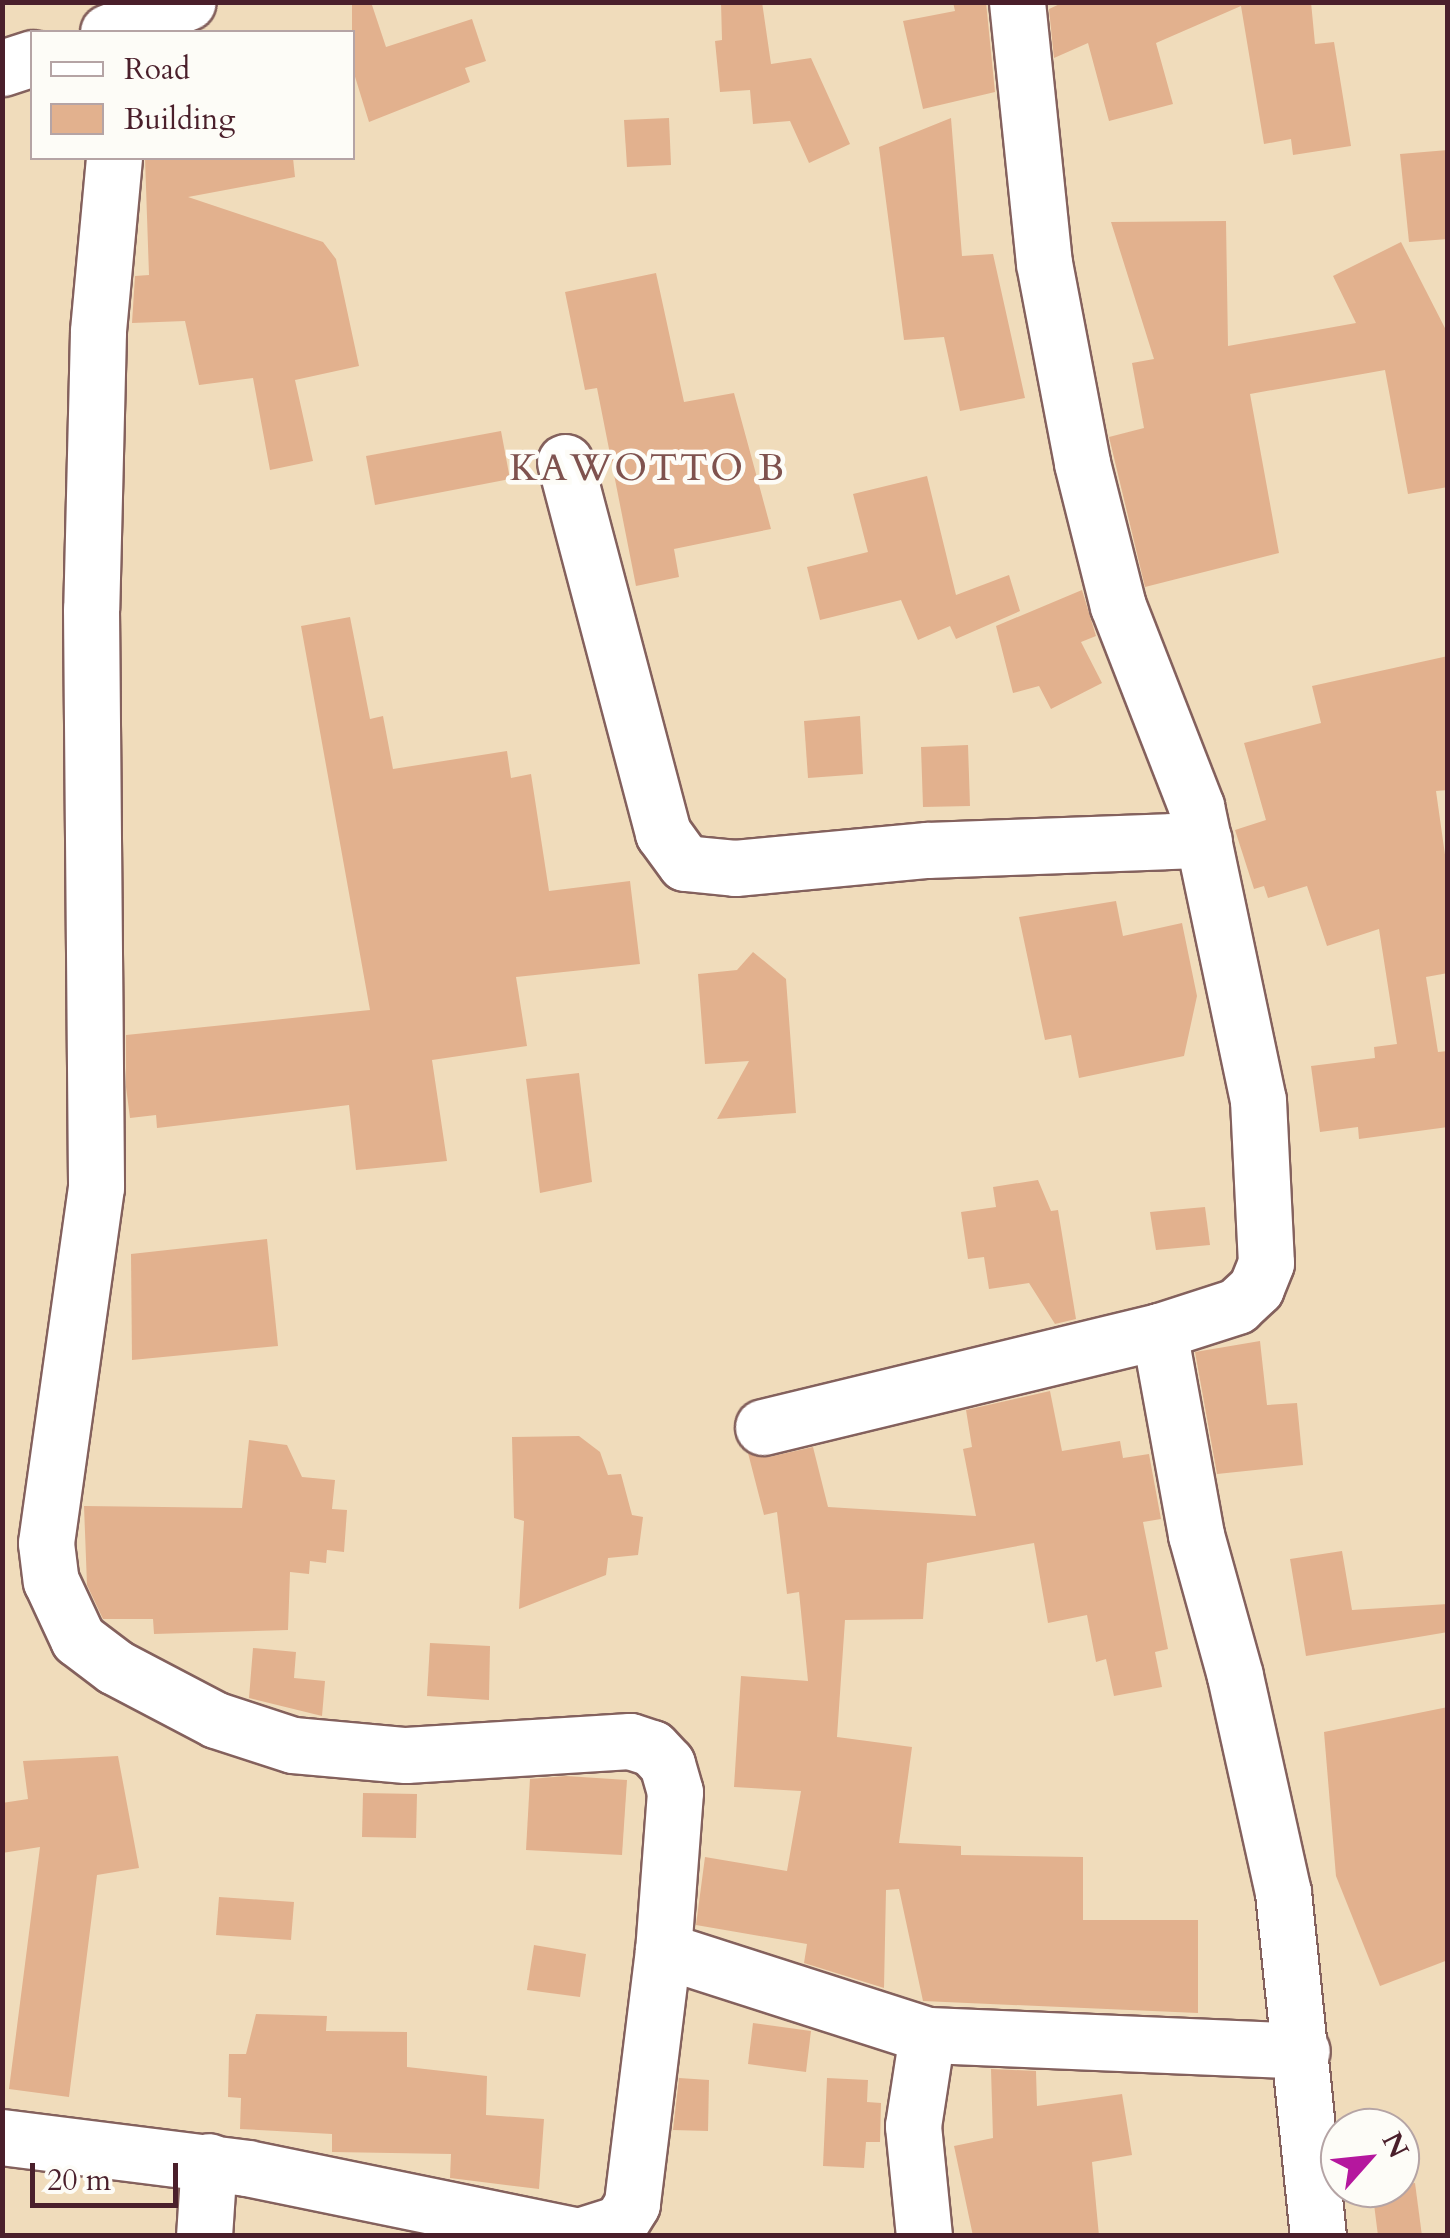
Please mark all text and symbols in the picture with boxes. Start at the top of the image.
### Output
legend [30,30,355,160]
text: Road [124,49,190,90]
text: Building [124,99,235,140]
district label: KAWOTTO B [509,446,787,492]
north arrow [1320,2108,1420,2208]
text: N [1373,2126,1417,2165]
scale bar [35,2143,182,2205]
text: 20 m [47,2160,111,2201]

